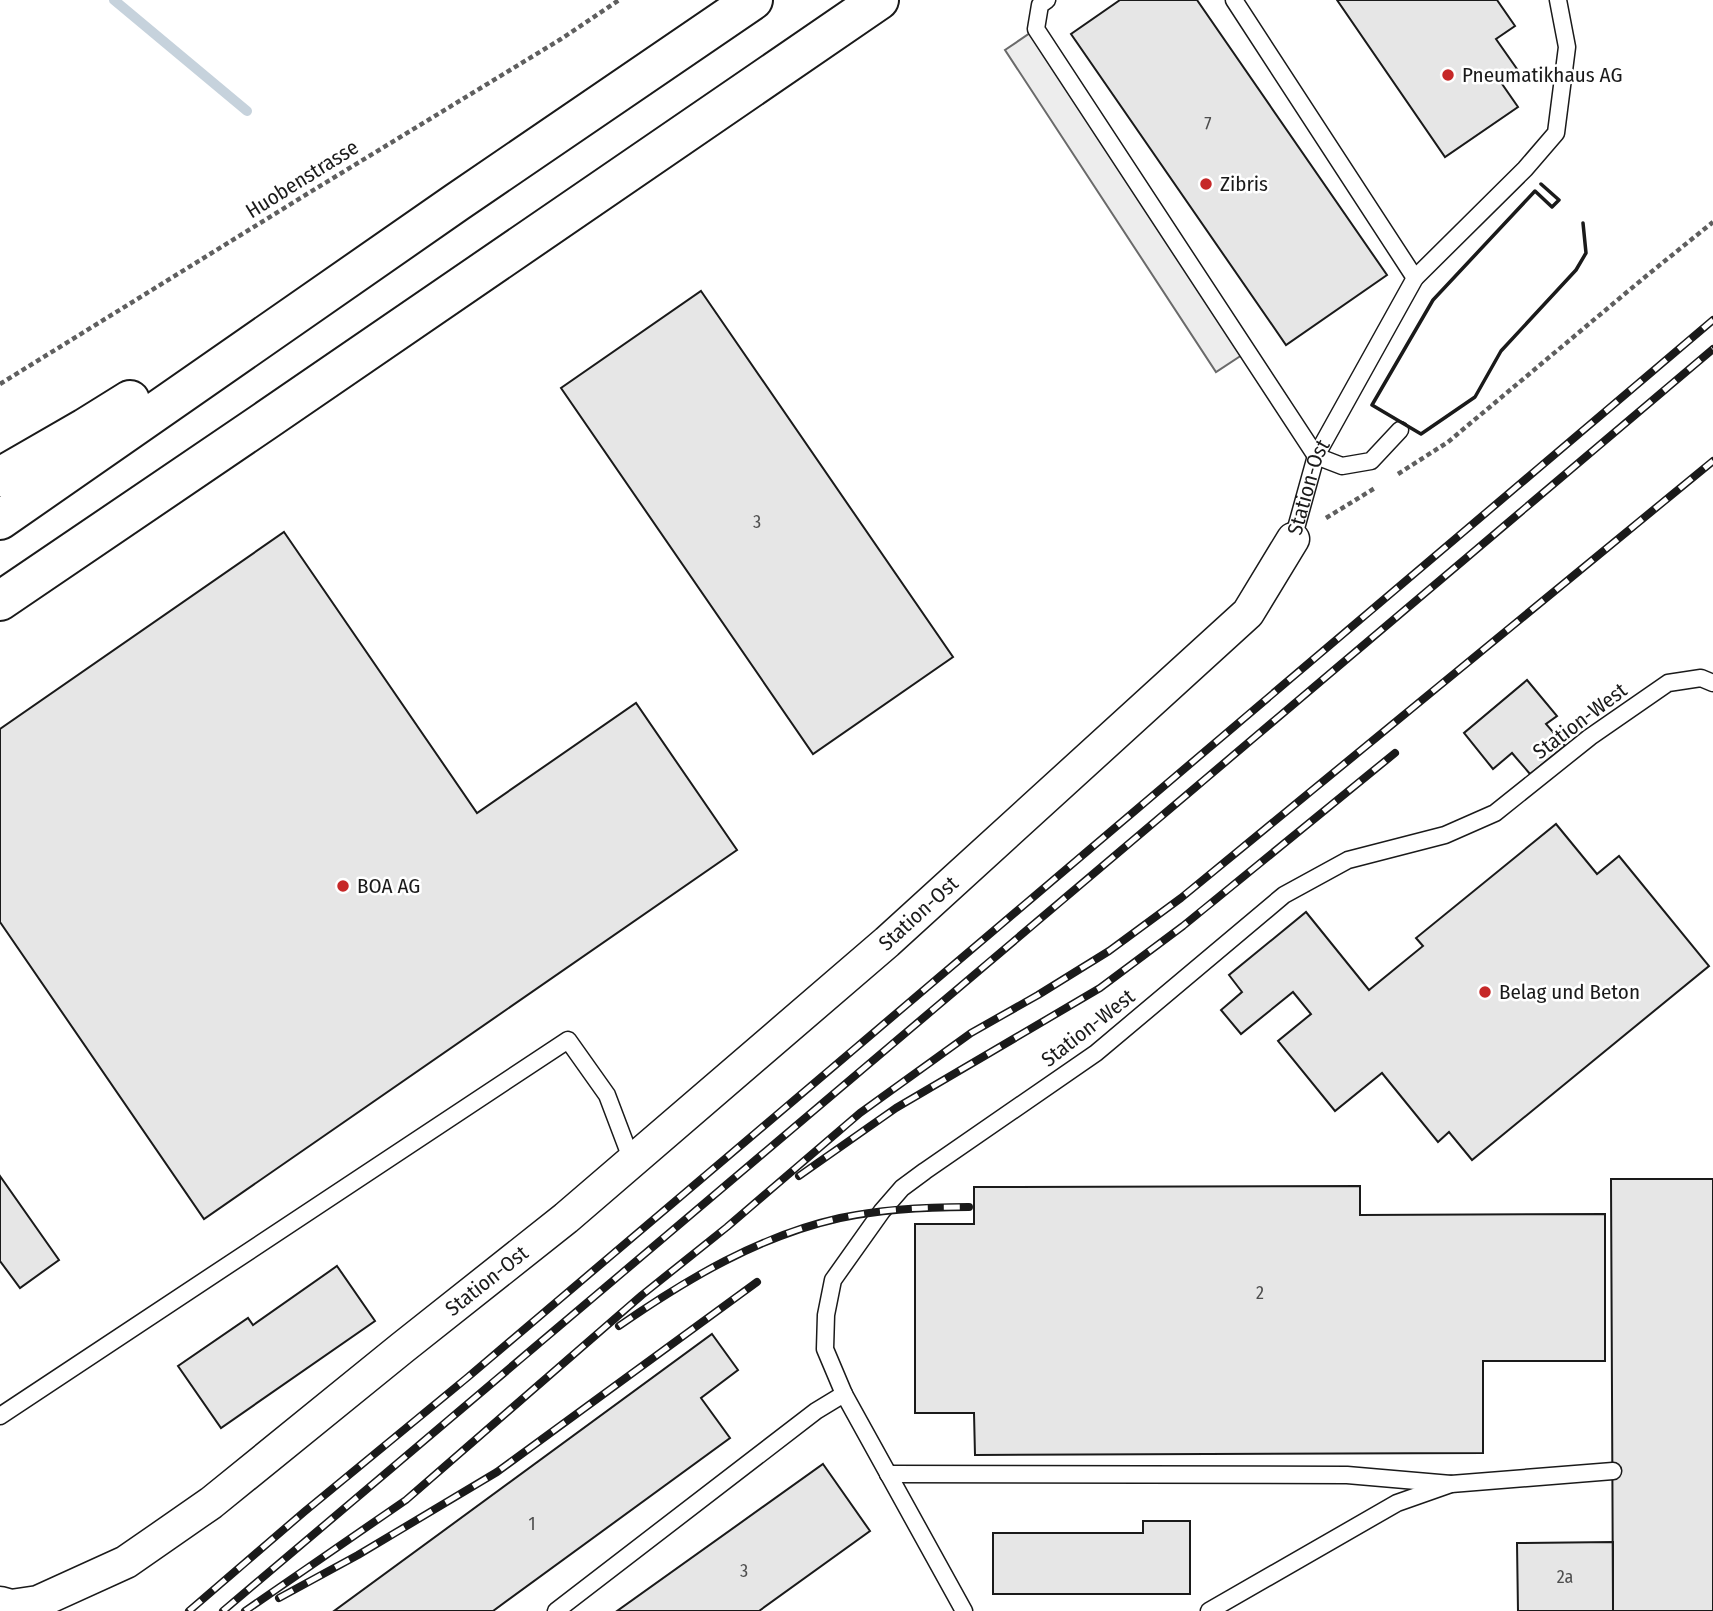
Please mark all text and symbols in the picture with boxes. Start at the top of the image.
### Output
place label: Pneumatikhaus AG [1462,62,1622,88]
marker: Pneumatikhaus AG [1440,67,1456,83]
house number: 7 [1204,113,1212,135]
street label: Huobenstrasse [241,134,363,224]
place label: Zibris [1220,171,1268,197]
marker: Zibris [1198,176,1214,192]
street label: Station-Ost [1282,435,1336,538]
house number: 3 [753,511,761,533]
street label: Station-West [1528,677,1632,765]
street label: Station-Ost [873,870,964,956]
place label: BOA AG [357,873,420,899]
marker: BOA AG [335,878,351,894]
place label: Belag und Beton [1499,979,1640,1005]
street label: Station-West [1036,983,1140,1072]
marker: Belag und Beton [1477,984,1493,1000]
street label: Station-Ost [440,1240,534,1322]
house number: 2 [1256,1282,1264,1304]
house number: 1 [528,1513,536,1535]
house number: 3 [740,1560,748,1582]
house number: 2a [1557,1566,1573,1588]

